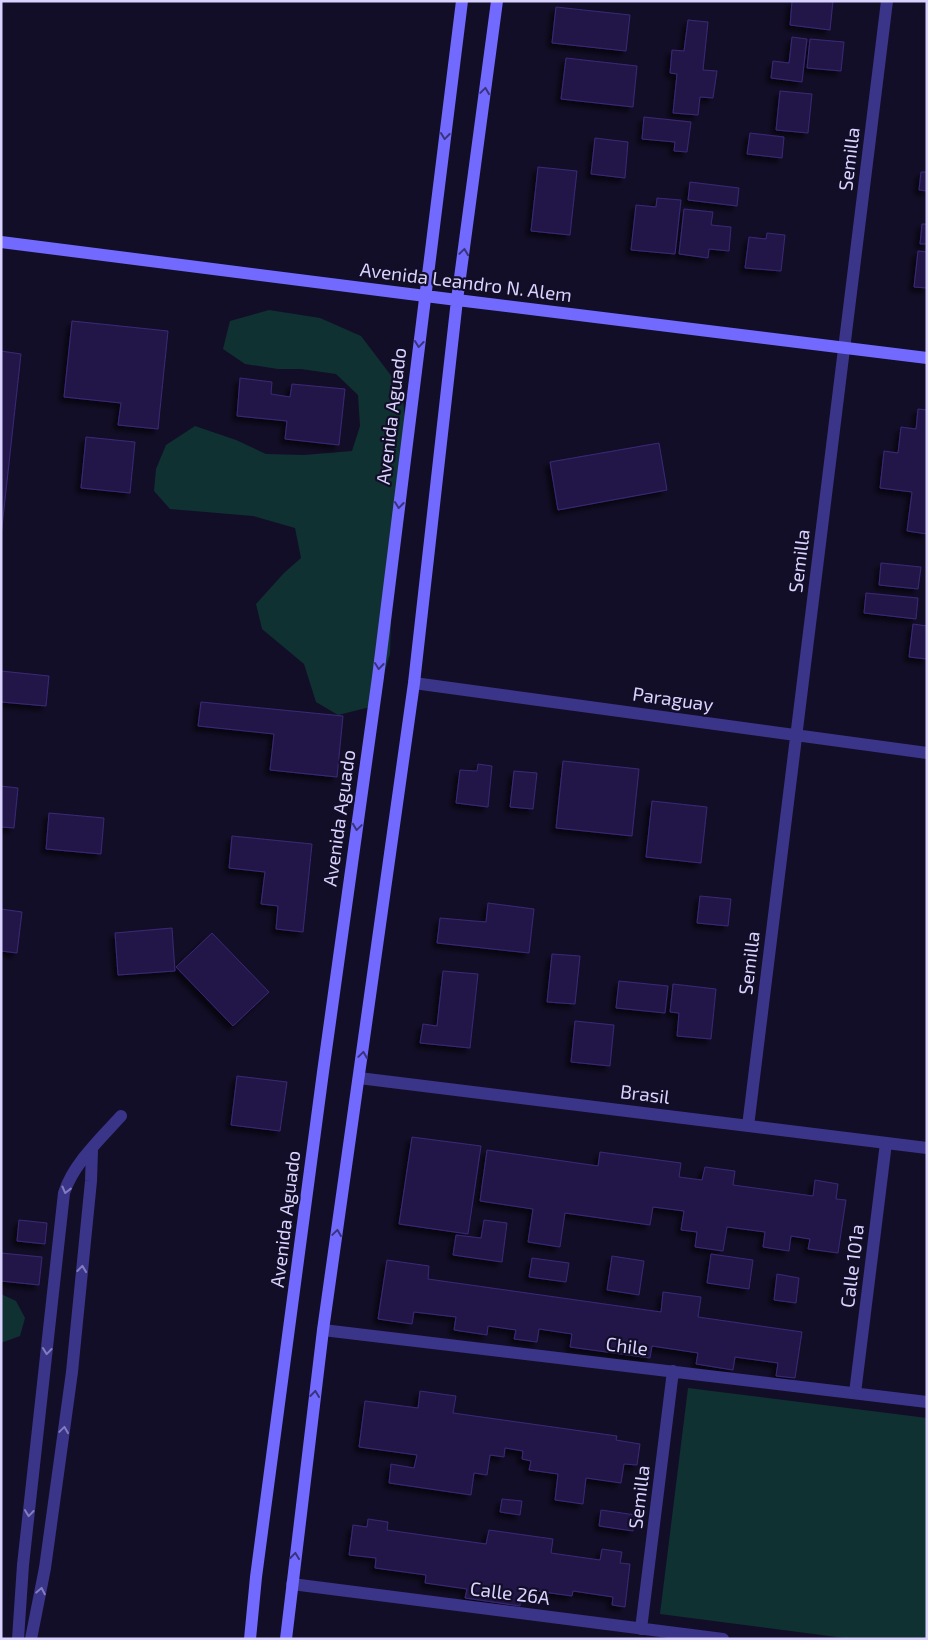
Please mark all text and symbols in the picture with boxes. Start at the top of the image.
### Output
one-way arrow [479,87,490,95]
street label: Semilla [833,126,864,192]
one-way arrow [440,133,451,141]
one-way arrow [458,248,468,256]
street label: Avenida Leandro N. Alem [359,257,573,306]
one-way arrow [415,339,425,348]
street label: Avenida Aguado [371,346,410,486]
one-way arrow [394,501,405,509]
street label: Semilla [783,528,814,594]
one-way arrow [374,662,385,670]
street label: Paraguay [631,681,715,716]
street label: Avenida Aguado [318,748,359,888]
one-way arrow [352,823,363,831]
street label: Semilla [733,930,764,996]
one-way arrow [357,1051,367,1059]
street label: Brasil [619,1079,672,1108]
street label: Avenida Aguado [265,1149,304,1289]
one-way arrow [61,1185,72,1194]
street label: Calle 101a [835,1223,868,1309]
one-way arrow [331,1229,342,1237]
one-way arrow [76,1264,87,1272]
street label: Chile [605,1332,650,1360]
one-way arrow [42,1348,53,1356]
one-way arrow [309,1390,320,1398]
one-way arrow [58,1426,69,1434]
street label: Semilla [623,1464,654,1530]
one-way arrow [24,1509,35,1517]
one-way arrow [290,1551,300,1560]
street label: Calle 26A [469,1576,552,1609]
one-way arrow [35,1587,45,1595]

